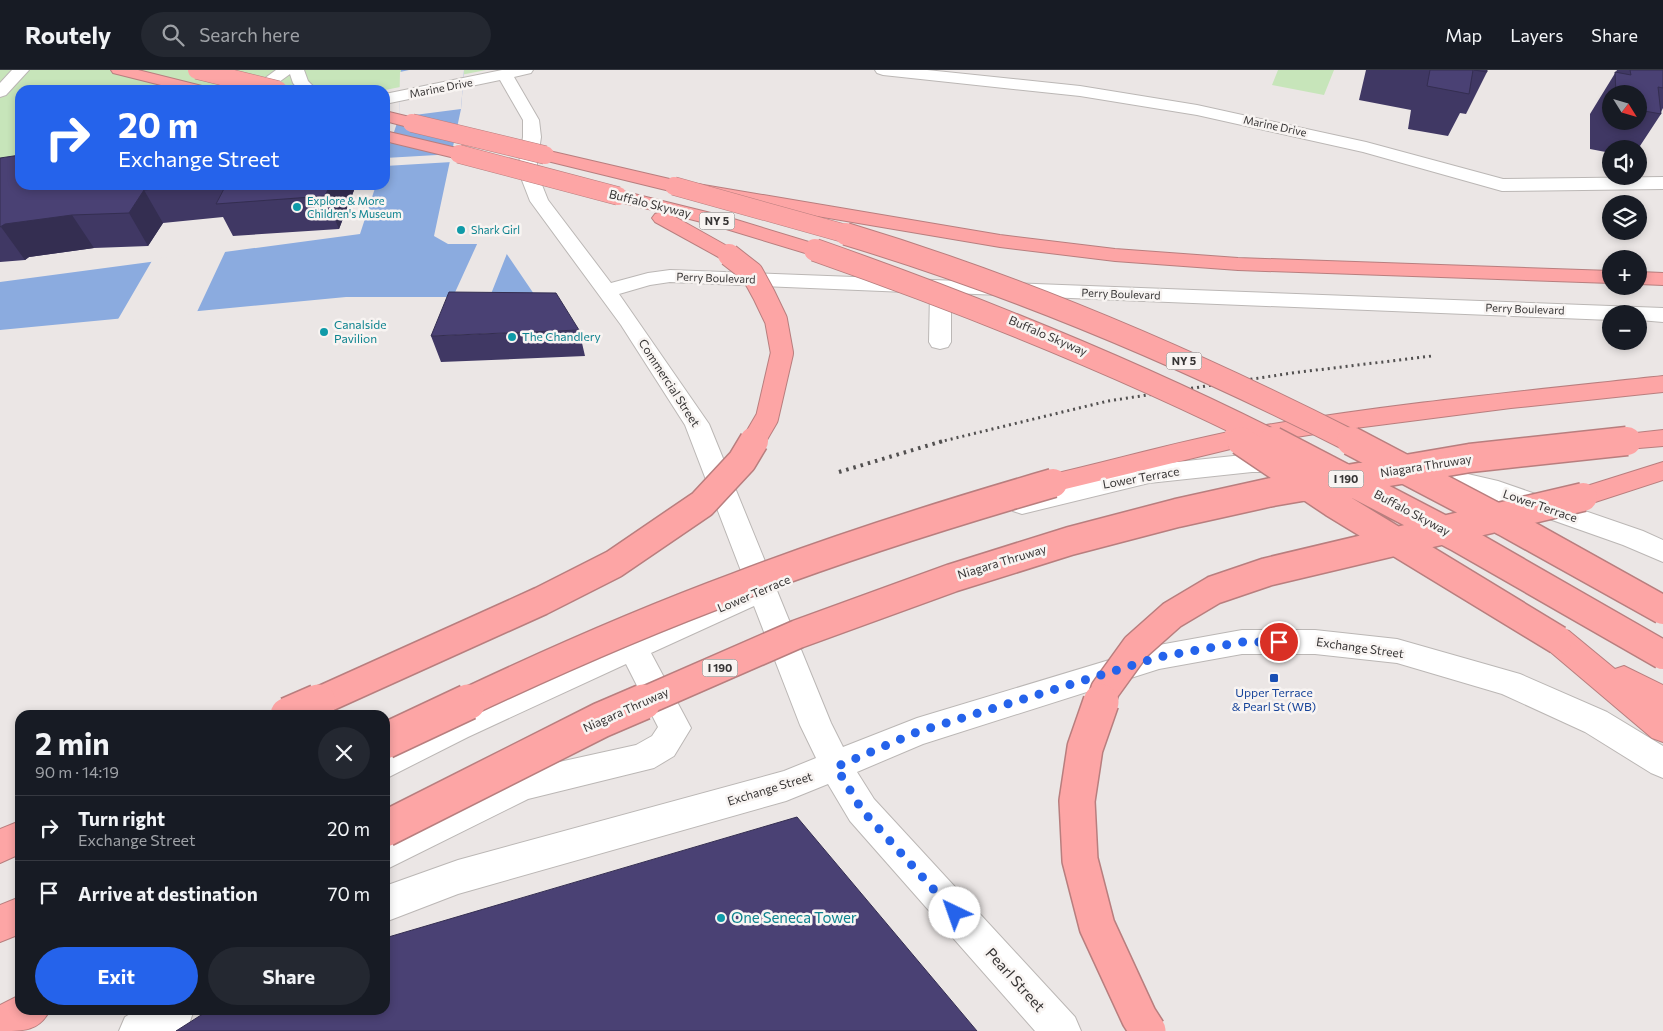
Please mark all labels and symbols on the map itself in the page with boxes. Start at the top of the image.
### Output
street label: Marine Drive [408,75,474,100]
north arrow [1602,85,1648,130]
street label: Marine Drive [1242,112,1308,139]
street label: Buffalo Skyway [608,186,693,220]
place label: Explore & More Children's Museum [307,194,402,220]
marker: Explore & More Children's Museum [291,201,303,213]
road number: NY 5 [700,212,734,230]
place label: Shark Girl [471,223,520,236]
marker: Shark Girl [455,224,467,236]
street label: Perry Boulevard [676,270,756,285]
street label: Perry Boulevard [1081,286,1161,301]
street label: Perry Boulevard [1485,301,1565,316]
street label: Buffalo Skyway [1007,312,1090,358]
place label: Canalside Pavilion [334,317,387,345]
marker: Canalside Pavilion [318,326,330,338]
place label: The Chandlery [522,329,601,343]
marker: The Chandlery [506,331,518,343]
street label: Commercial Street [636,336,703,429]
road number: NY 5 [1166,352,1202,370]
street label: Niagara Thruway [1379,451,1472,479]
street label: Lower Terrace [1101,463,1180,491]
road number: I 190 [1328,470,1364,488]
street label: Buffalo Skyway [1372,486,1453,538]
street label: Lower Terrace [1501,486,1579,524]
street label: Niagara Thruway [956,541,1048,581]
street label: Lower Terrace [715,571,792,615]
pin [1258,621,1300,663]
street label: Exchange Street [1316,634,1405,660]
road number: I 190 [702,660,738,676]
marker: Upper Terrace & Pearl St (WB) [1268,672,1280,684]
street label: Niagara Thruway [581,684,671,734]
place label: Upper Terrace & Pearl St (WB) [1232,685,1316,713]
street label: Exchange Street [726,768,814,808]
position arrow [928,886,980,938]
place label: One Seneca Tower [731,908,857,926]
marker: One Seneca Tower [715,912,727,924]
street label: Pearl Street [982,944,1049,1015]

